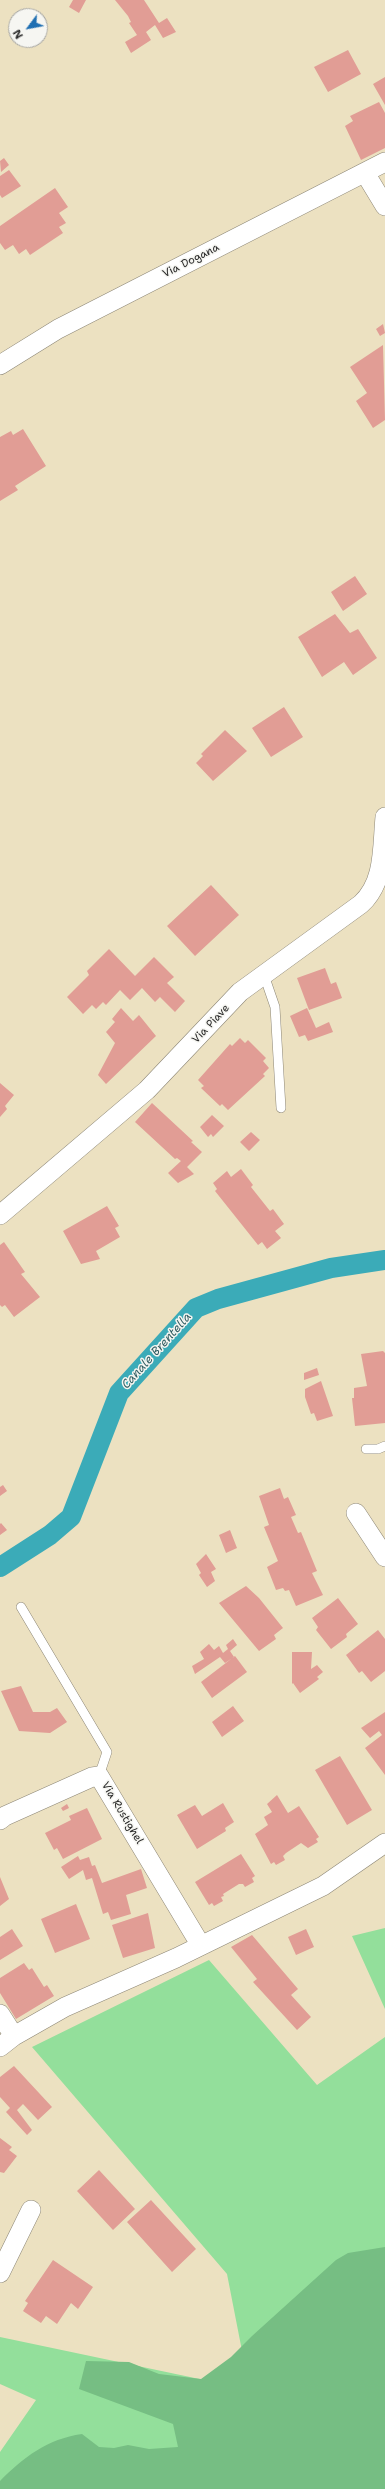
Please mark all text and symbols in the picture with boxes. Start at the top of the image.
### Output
north arrow [8,8,48,48]
text: N [10,26,27,42]
street label: Via Dogana [160,241,222,281]
street label: Via Piave [190,1002,232,1046]
water label: Canale Brentella [119,1310,195,1392]
street label: Via Rustighel [98,1780,146,1846]

